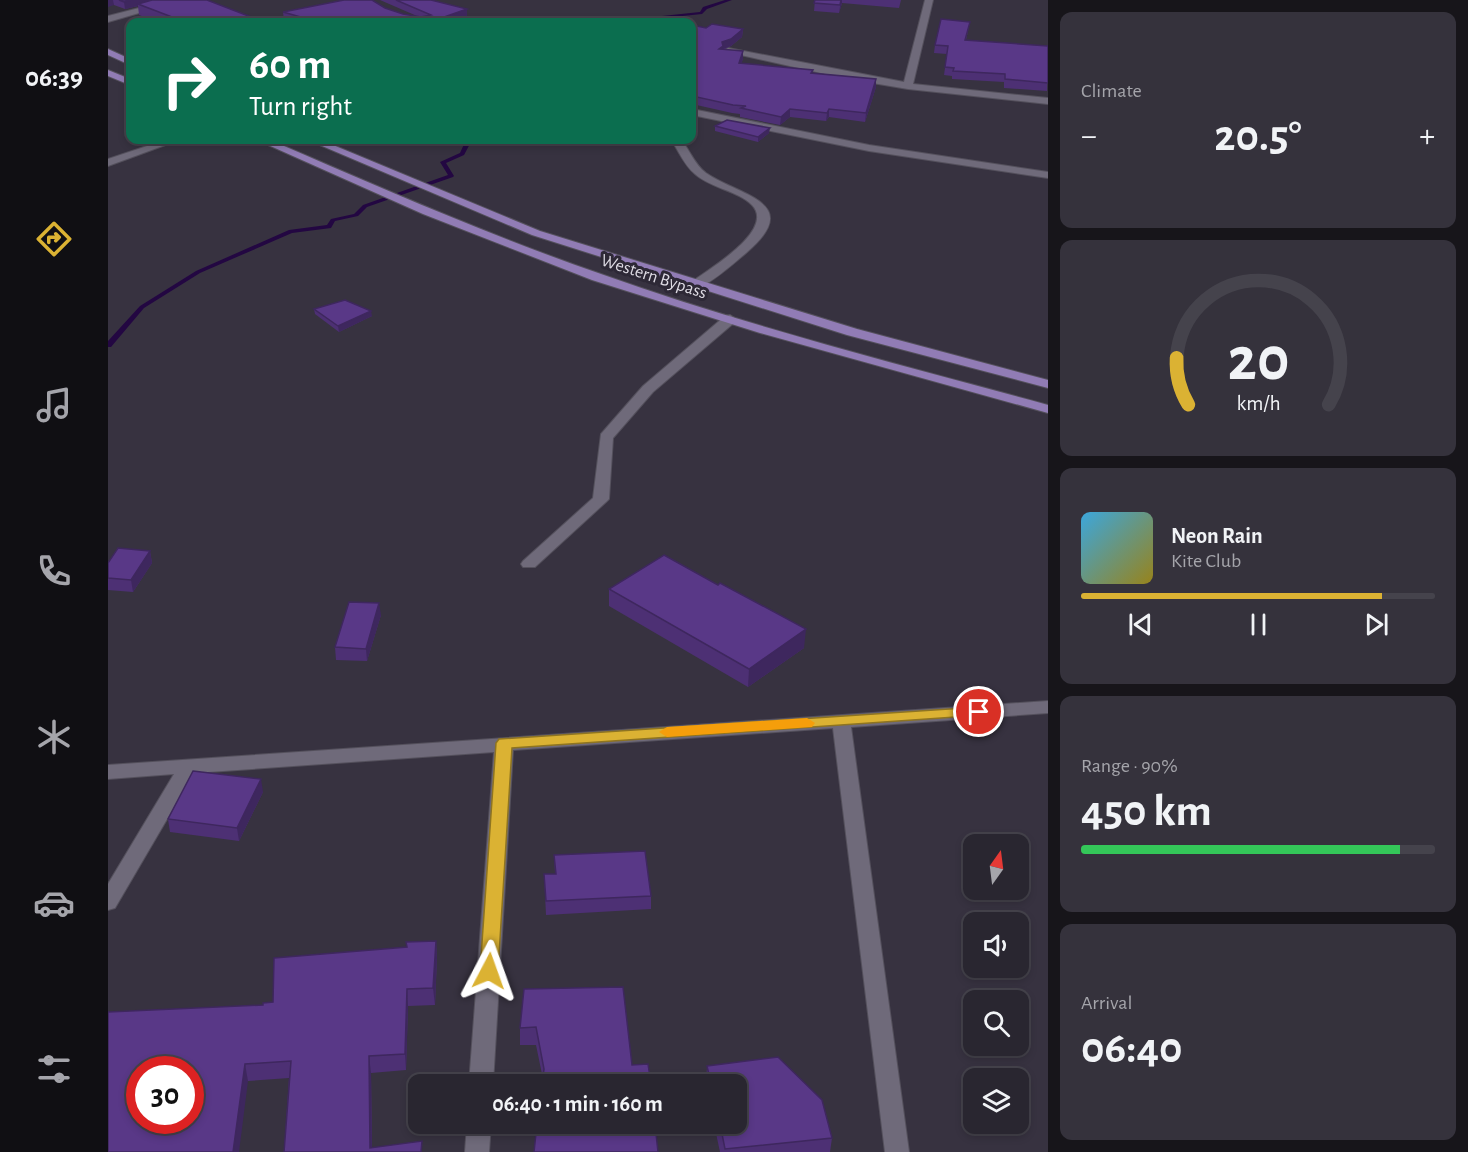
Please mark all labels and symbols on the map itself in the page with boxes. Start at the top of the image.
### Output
street label: Western Bypass [598,251,709,303]
pin [953,686,1004,737]
north arrow [963,834,1029,900]
position arrow [457,939,521,1003]
speed limit sign: 30 [126,1056,204,1134]

